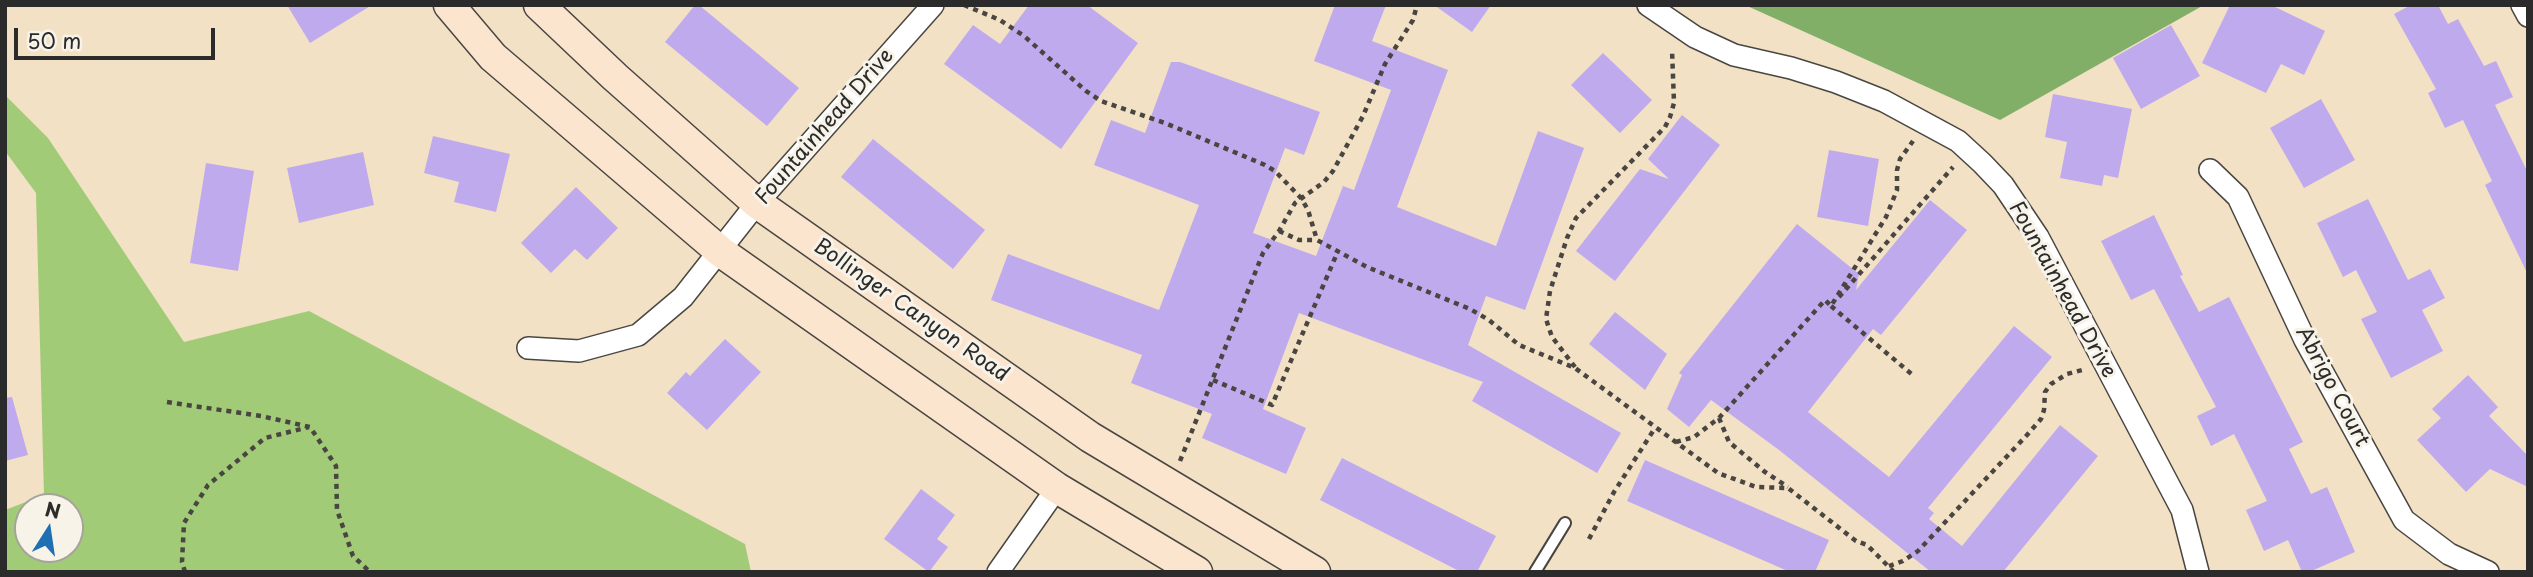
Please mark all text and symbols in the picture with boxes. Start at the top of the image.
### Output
scale bar [18,14,219,58]
text: 50 m [27,24,81,56]
street label: Fountainhead Drive [751,44,899,210]
street label: Fountainhead Drive [2003,197,2121,383]
street label: Bollinger Canyon Road [809,234,1013,388]
street label: Abrigo Court [2290,323,2374,451]
north arrow [14,493,84,563]
text: N [43,494,63,525]

